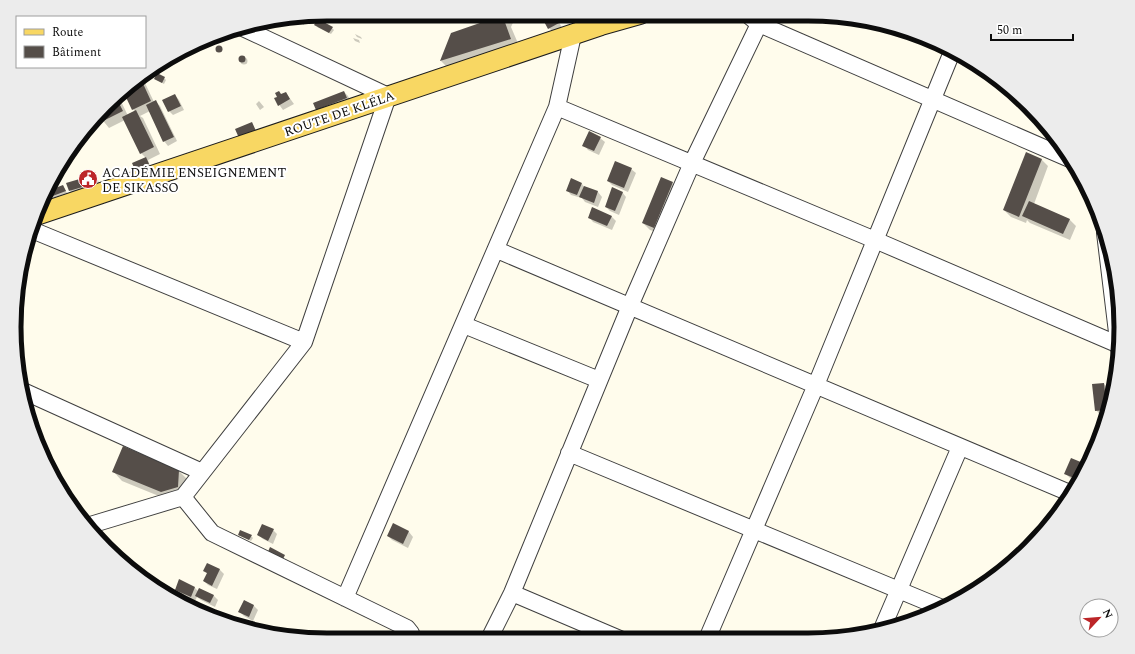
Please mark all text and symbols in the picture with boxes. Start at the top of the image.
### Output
legend [16,16,146,68]
scale bar [991,16,1073,42]
text: 50 m [997,21,1022,40]
text: Route [52,23,83,42]
text: Bâtiment [52,43,101,62]
street label: ROUTE DE KLÉLA [282,86,397,142]
place label: ACADÉMIE ENSEIGNEMENT DE SIKASSO [102,163,286,198]
public building icon: ACADÉMIE ENSEIGNEMENT DE SIKASSO [77,168,99,190]
north arrow [1079,598,1119,638]
text: N [1098,606,1117,622]

